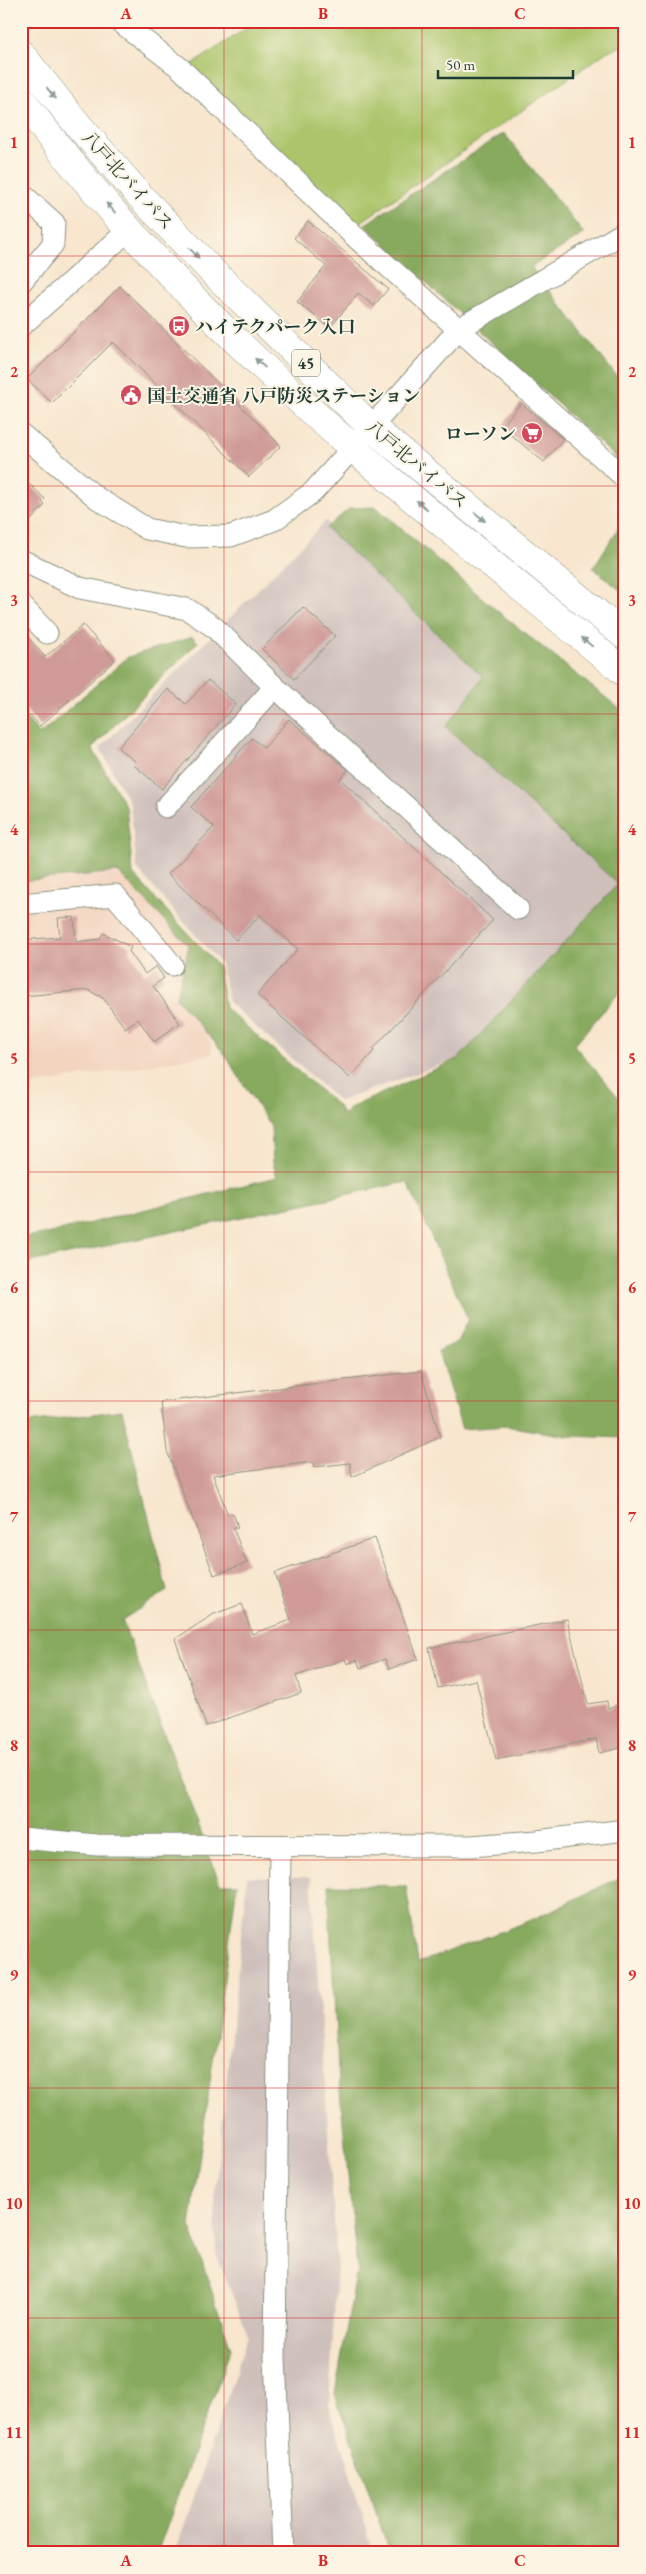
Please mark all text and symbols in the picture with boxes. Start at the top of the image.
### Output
text: A [119,3,132,24]
text: B [318,3,328,24]
text: C [514,3,526,24]
scale bar [438,48,574,80]
text: 50 m [446,55,475,74]
one-way arrow [46,86,57,99]
street label: 八戸北バイパス [77,126,179,234]
text: 1 [10,132,18,153]
text: 1 [628,132,636,153]
one-way arrow [105,203,117,215]
one-way arrow [188,246,200,258]
bus stop icon: ハイテクパーク入口 [167,314,191,338]
place label: ハイテクパーク入口 [195,315,355,338]
road number: 45 [292,349,320,376]
one-way arrow [255,357,267,369]
text: 2 [10,361,19,382]
text: 2 [628,361,637,382]
public building icon: 国土交通省 八戸防災ステーション [119,383,143,407]
place label: 国土交通省 八戸防災ステーション [147,384,420,407]
street label: 八戸北バイパス [361,415,473,513]
supermarket icon: ローソン [520,421,544,445]
place label: ローソン [445,422,516,445]
one-way arrow [416,499,429,510]
one-way arrow [474,512,487,523]
text: 3 [10,590,18,611]
text: 3 [628,590,636,611]
one-way arrow [582,636,594,648]
text: 4 [10,819,19,840]
text: 4 [628,819,637,840]
text: 5 [10,1048,18,1069]
text: 5 [628,1048,636,1069]
text: 6 [10,1277,19,1298]
text: 6 [628,1277,637,1298]
text: 7 [10,1506,19,1527]
text: 7 [628,1506,637,1527]
text: 8 [10,1735,18,1756]
text: 8 [628,1735,636,1756]
text: 9 [10,1964,19,1985]
text: 9 [628,1964,637,1985]
text: 10 [6,2193,23,2214]
text: 10 [624,2193,641,2214]
text: 11 [6,2422,22,2443]
text: 11 [624,2422,640,2443]
text: A [119,2550,132,2571]
text: B [318,2550,328,2571]
text: C [514,2550,526,2571]

